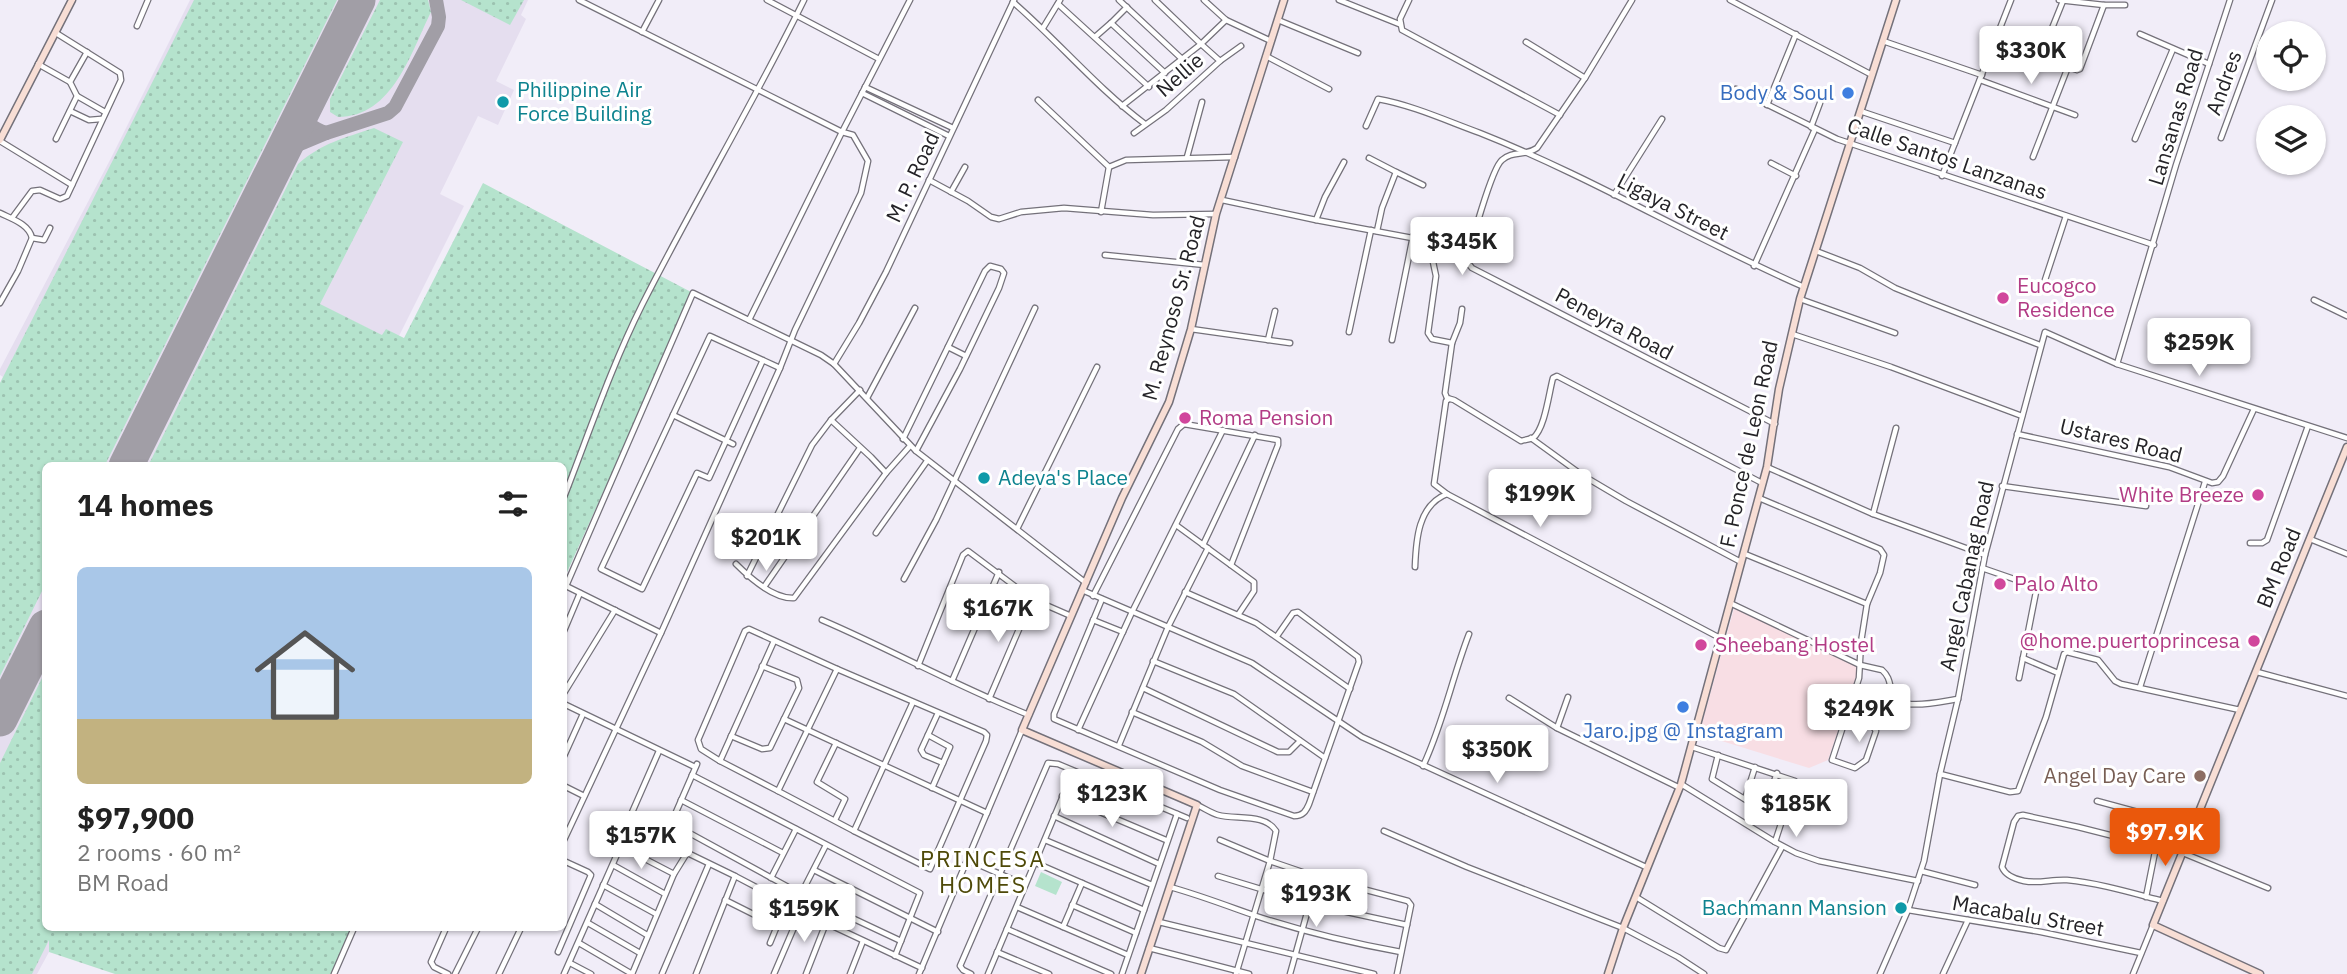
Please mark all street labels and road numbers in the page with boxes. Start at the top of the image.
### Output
street label: Lansanas Road [2141,45,2209,189]
street label: Nellie [1150,46,1209,103]
street label: Andres [2198,46,2248,119]
street label: Calle Santos Lanzanas [1844,111,2051,205]
street label: M. P. Road [879,127,945,227]
street label: Ligaya Street [1613,166,1734,246]
street label: M. Reynoso Sr. Road [1135,212,1211,403]
street label: Peneyra Road [1551,280,1678,366]
street label: F. Ponce de Leon Road [1712,338,1784,550]
street label: Ustares Road [2057,411,2186,469]
street label: Angel Cabanag Road [1932,478,2000,673]
street label: BM Road [2249,523,2307,612]
street label: Macabalu Street [1950,888,2106,942]

